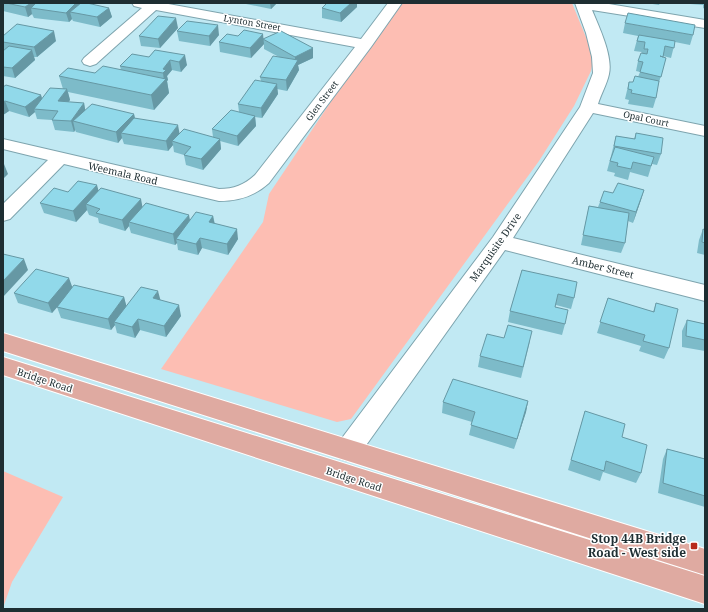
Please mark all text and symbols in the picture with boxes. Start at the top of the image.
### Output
street label: Lynton Street [222,11,282,34]
street label: Glen Street [302,78,341,123]
street label: Opal Court [622,107,670,130]
street label: Weemala Road [87,158,159,188]
street label: Marquisite Drive [466,210,524,284]
street label: Amber Street [571,253,636,282]
street label: Bridge Road [15,364,75,396]
street label: Bridge Road [324,463,384,495]
place label: Stop 44B Bridge Road - West side [588,530,686,561]
marker: Stop 44B Bridge Road - West side [689,541,699,551]

